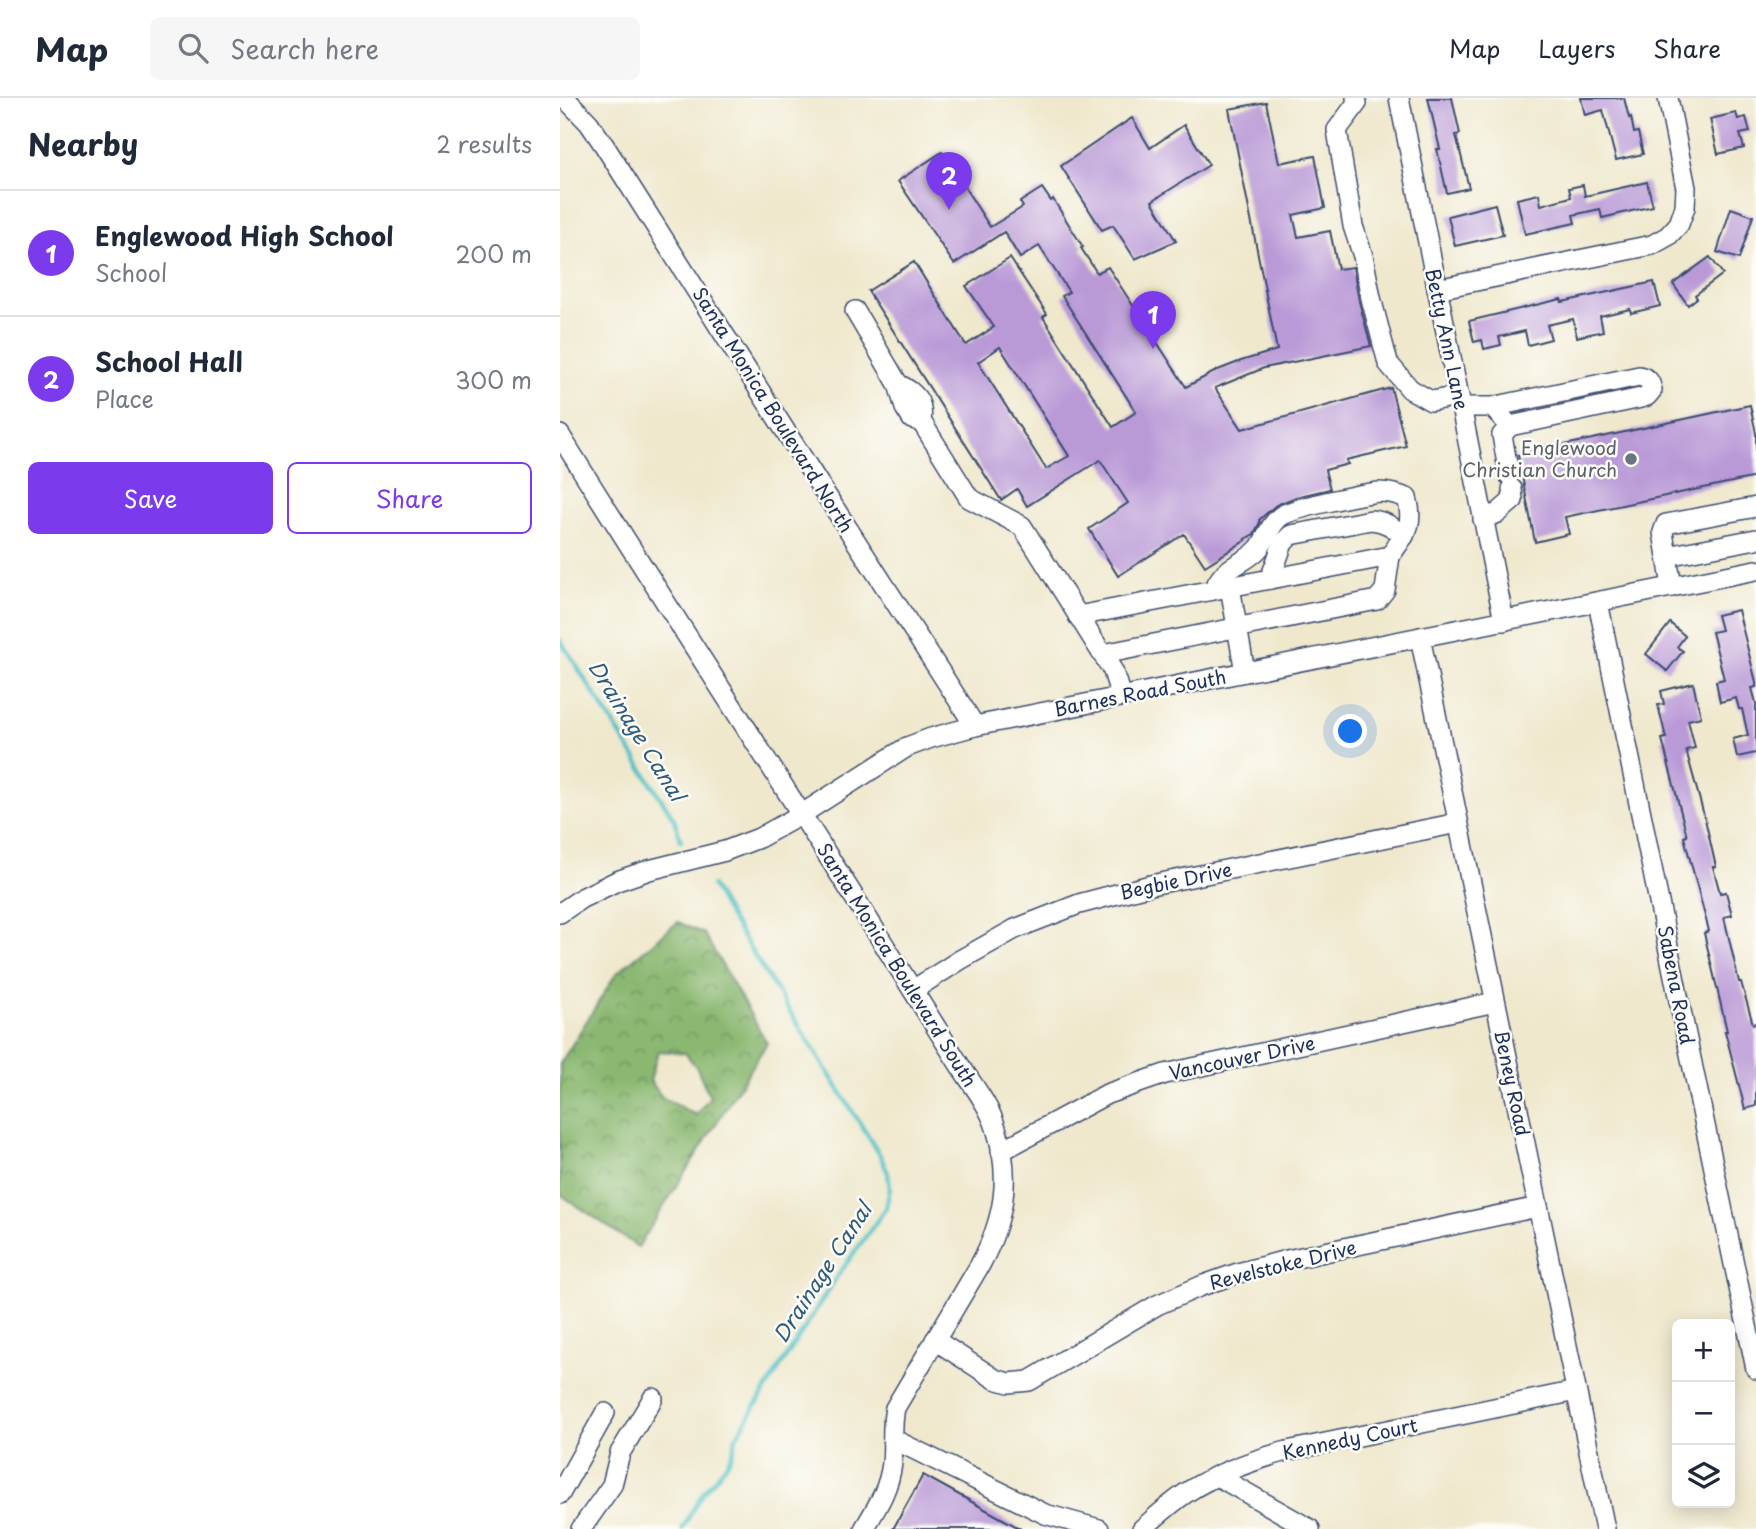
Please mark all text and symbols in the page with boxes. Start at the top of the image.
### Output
search box [150,17,640,80]
text: Map [35,23,108,73]
icon: search [174,29,212,67]
text: Search here [230,29,379,68]
text: Map [1449,30,1500,66]
text: Layers [1538,30,1615,66]
text: Share [1653,30,1721,66]
text: Nearby [28,121,138,166]
text: 2 results [436,126,532,161]
pin: 2 [926,152,972,210]
text: Englewood High School [95,216,394,255]
text: 1 [46,236,57,271]
text: 200 m [455,236,532,271]
text: School [95,255,167,290]
street label: Betty Ann Lane [1419,266,1477,412]
street label: Santa Monica Boulevard North [687,281,861,538]
pin: 1 [1130,291,1176,349]
text: School Hall [95,342,243,381]
text: 2 [43,362,59,397]
text: 300 m [455,362,532,397]
text: Place [95,381,154,416]
place label: Englewood Christian Church [1462,433,1617,483]
marker: Englewood Christian Church [1623,451,1639,467]
button: Save [28,462,273,534]
button: Share [287,462,532,534]
water label: Drainage Canal [581,653,696,809]
street label: Barnes Road South [1051,662,1228,722]
your location [1333,714,1367,748]
street label: Santa Monica Boulevard South [811,837,985,1092]
street label: Begbie Drive [1117,854,1234,906]
street label: Sabena Road [1652,923,1702,1047]
street label: Beney Road [1488,1027,1538,1138]
street label: Vancouver Drive [1166,1028,1317,1086]
water label: Drainage Canal [764,1193,880,1348]
street label: Revelstoke Drive [1206,1232,1359,1296]
map controls [1672,1319,1735,1508]
button: + [1672,1319,1735,1382]
button: − [1672,1382,1735,1445]
street label: Kennedy Court [1280,1410,1420,1466]
button: layers [1672,1445,1735,1508]

